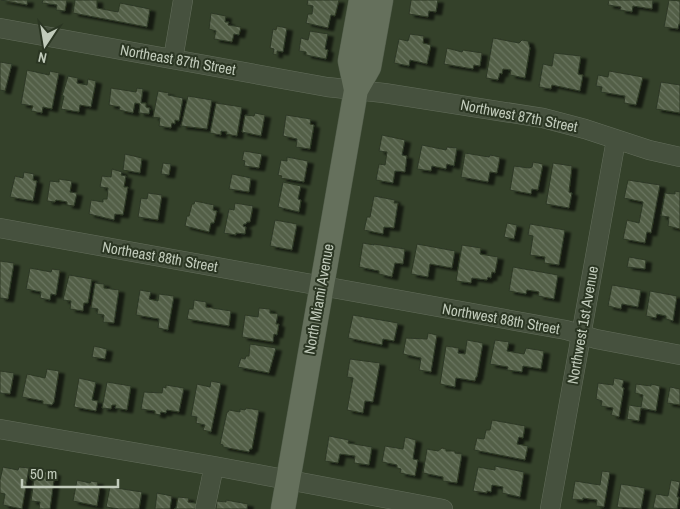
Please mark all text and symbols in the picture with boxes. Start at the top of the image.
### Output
north arrow [20,20,70,70]
street label: Northeast 87th Street [119,39,238,80]
text: N [36,48,48,67]
street label: Northwest 87th Street [459,94,580,137]
street label: Northeast 88th Street [101,236,220,277]
street label: North Miami Avenue [298,242,339,356]
street label: Northwest 1st Avenue [562,264,603,386]
street label: Northwest 88th Street [441,298,562,339]
scale bar [22,456,119,488]
text: 50 m [30,463,57,484]

